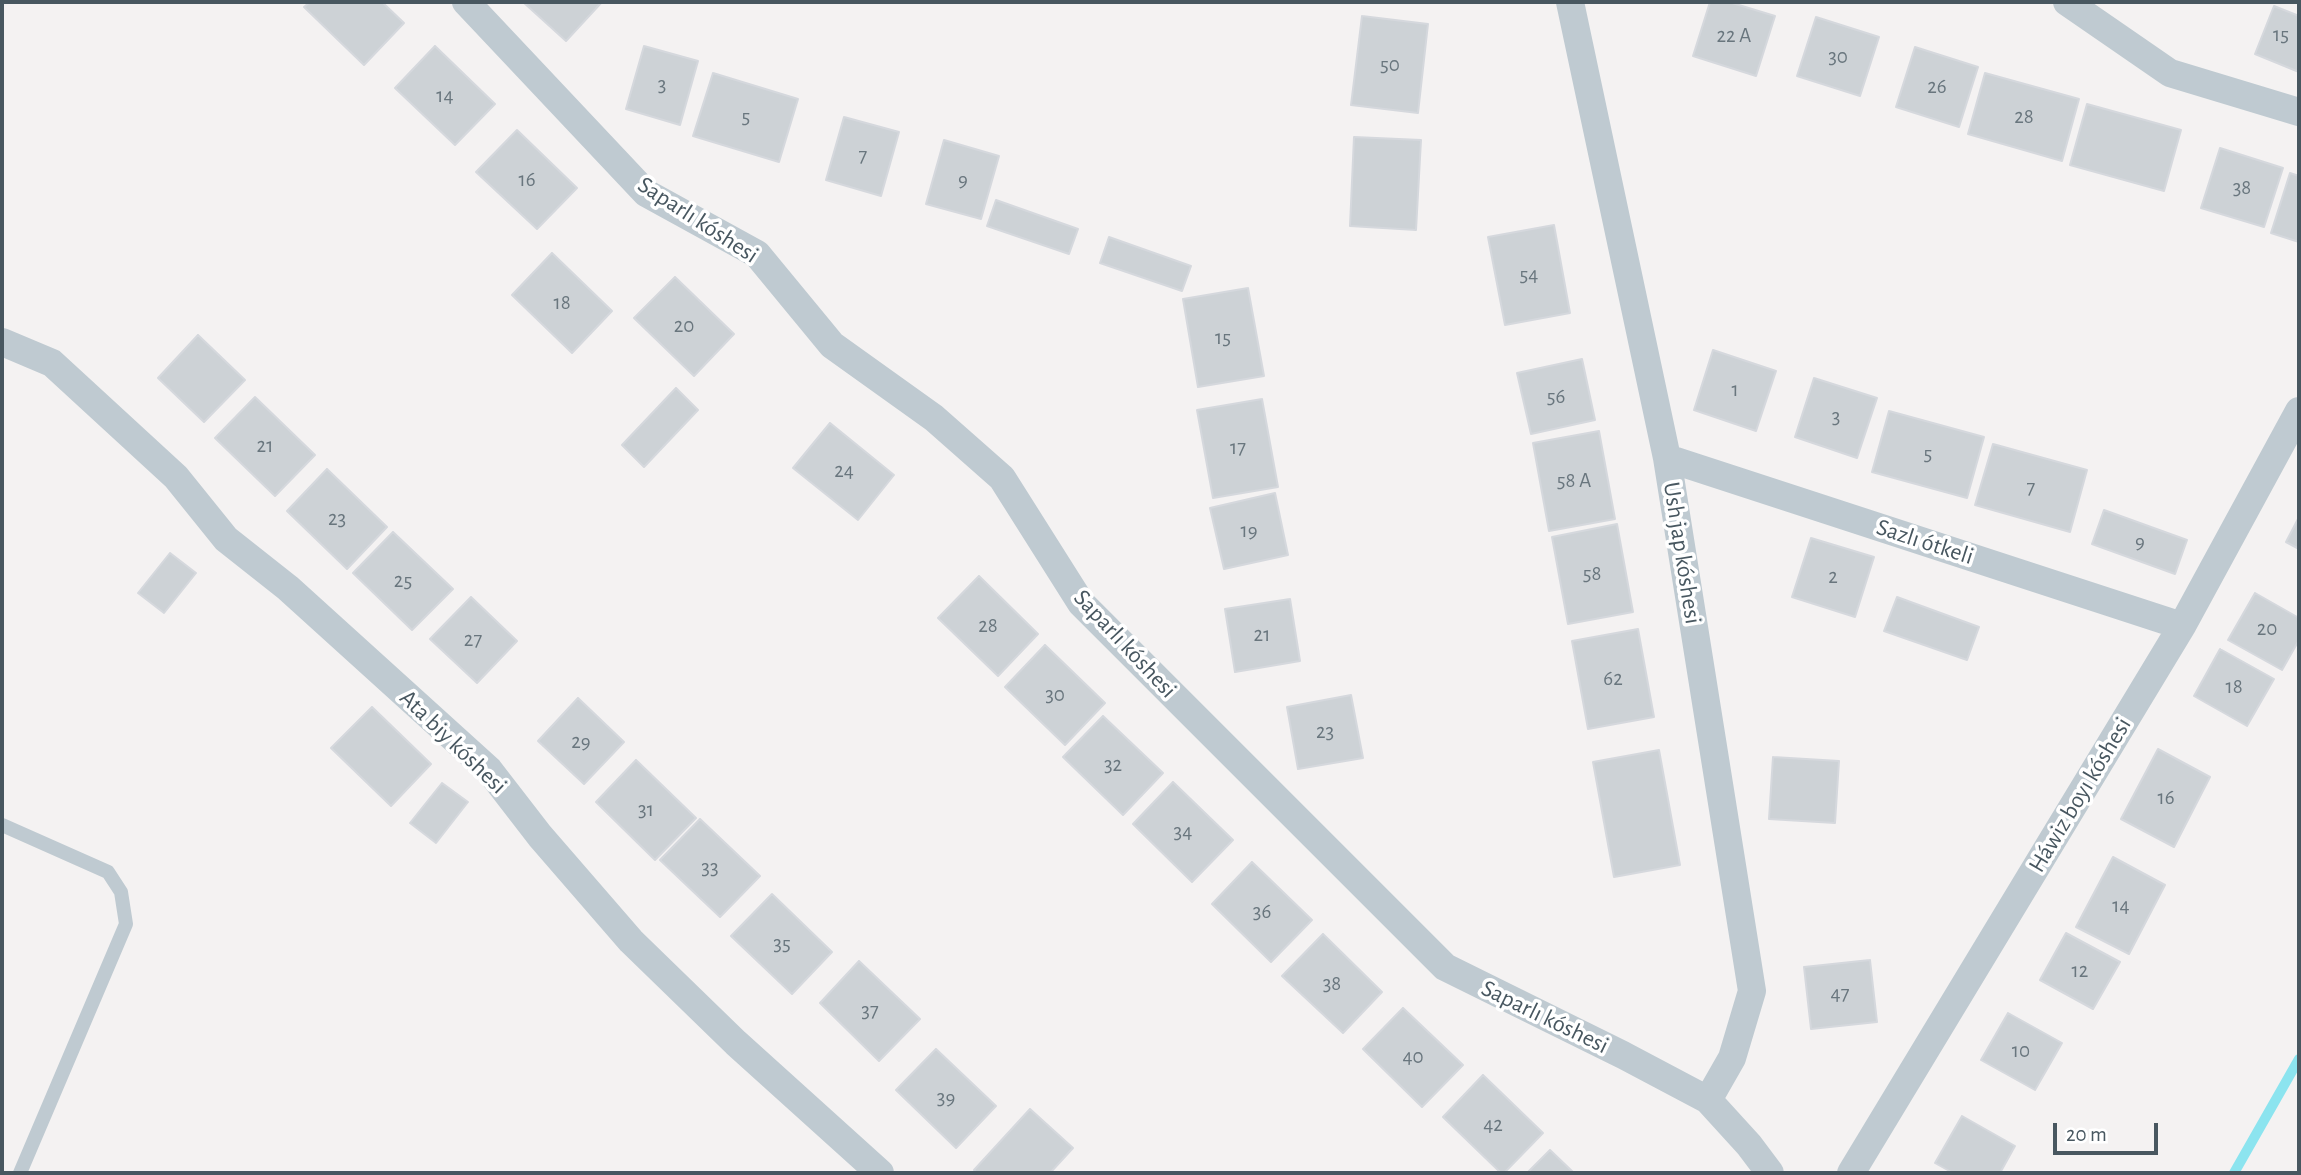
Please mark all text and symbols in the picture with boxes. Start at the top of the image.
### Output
house number: 15 [2273,22,2289,48]
house number: 22 А [1717,23,1751,49]
house number: 30 [1828,44,1848,70]
house number: 50 [1380,52,1400,78]
house number: 3 [658,72,666,98]
house number: 26 [1927,74,1947,100]
house number: 14 [436,83,454,109]
house number: 5 [742,104,750,130]
house number: 28 [2014,104,2034,130]
house number: 7 [859,143,867,169]
house number: 16 [518,167,536,193]
house number: 9 [958,167,968,193]
street label: Saparlı kóshesi [632,170,764,270]
house number: 38 [2233,175,2251,201]
house number: 54 [1520,262,1538,288]
house number: 18 [553,290,571,316]
house number: 20 [674,313,694,339]
house number: 15 [1215,325,1231,351]
house number: 1 [1731,377,1739,403]
house number: 56 [1547,384,1565,410]
house number: 3 [1832,404,1840,430]
house number: 21 [257,433,273,459]
house number: 17 [1230,435,1246,461]
house number: 5 [1924,441,1932,467]
house number: 24 [834,458,854,484]
house number: 58 А [1557,468,1591,494]
house number: 7 [2027,475,2035,501]
street label: Ush jap kóshesi [1657,480,1707,626]
house number: 23 [328,506,346,532]
street label: Sazlı ótkeli [1873,513,1977,571]
house number: 19 [1240,518,1258,544]
house number: 9 [2135,529,2145,555]
house number: 58 [1583,561,1601,587]
house number: 2 [1828,564,1838,590]
house number: 25 [394,568,412,594]
street label: Saparlı kóshesi [1067,584,1183,704]
house number: 28 [978,613,998,639]
house number: 20 [2257,616,2277,642]
house number: 21 [1254,622,1270,648]
house number: 27 [464,627,482,653]
house number: 62 [1603,666,1623,692]
house number: 18 [2225,674,2243,700]
house number: 30 [1045,682,1065,708]
street label: Ata biy kóshesi [393,684,513,800]
street label: Háwiz boyı kóshesi [2022,712,2138,878]
house number: 23 [1316,719,1334,745]
house number: 29 [571,729,591,755]
house number: 32 [1104,752,1122,778]
house number: 16 [2157,785,2175,811]
house number: 31 [638,797,654,823]
house number: 34 [1174,819,1192,845]
house number: 33 [701,855,719,881]
house number: 14 [2112,893,2130,919]
house number: 36 [1253,899,1271,925]
house number: 35 [773,931,791,957]
house number: 12 [2072,958,2088,984]
house number: 38 [1323,971,1341,997]
street label: Saparlı kóshesi [1477,974,1613,1060]
house number: 47 [1831,981,1849,1007]
house number: 37 [861,998,879,1024]
house number: 10 [2012,1038,2030,1064]
house number: 40 [1402,1044,1424,1070]
house number: 39 [937,1085,955,1111]
scale bar [2056,1108,2161,1152]
house number: 42 [1483,1112,1503,1138]
text: 20 m [2066,1124,2107,1145]

